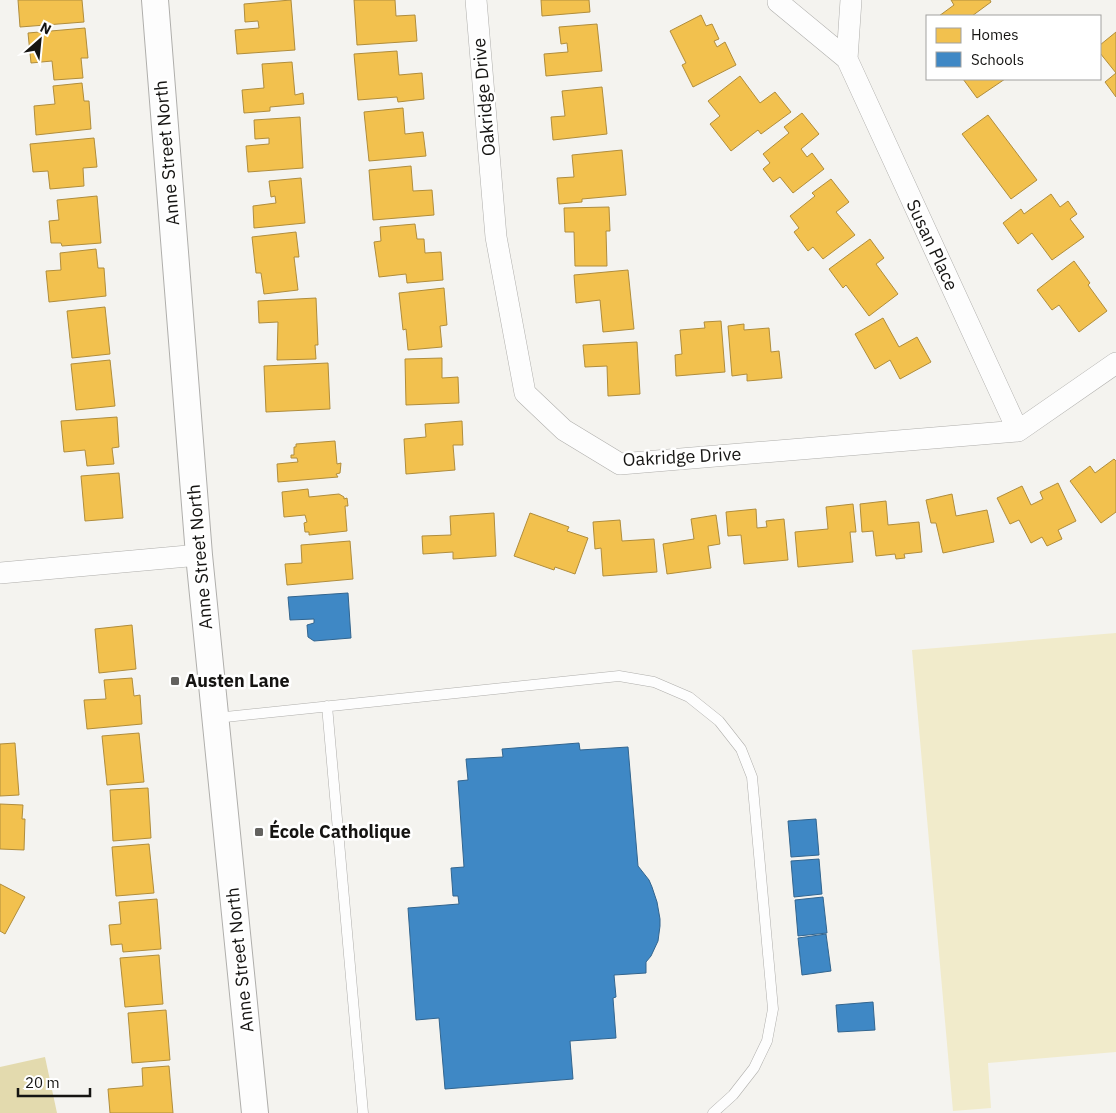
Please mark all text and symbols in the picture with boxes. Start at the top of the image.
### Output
north arrow [15,15,65,65]
legend [926,15,1101,80]
text: N [37,18,55,39]
text: Homes [971,25,1019,44]
street label: Oakridge Drive [467,37,500,157]
text: Schools [971,50,1024,69]
street label: Anne Street North [149,79,184,227]
street label: Susan Place [901,196,964,294]
street label: Oakridge Drive [622,442,742,471]
street label: Anne Street North [182,483,217,631]
place label: Austen Lane [185,669,290,692]
marker: Austen Lane [169,675,181,687]
place label: École Catholique [269,819,411,843]
marker: École Catholique [253,826,265,838]
street label: Anne Street North [220,886,259,1034]
scale bar [18,1066,90,1098]
text: 20 m [25,1073,60,1092]

